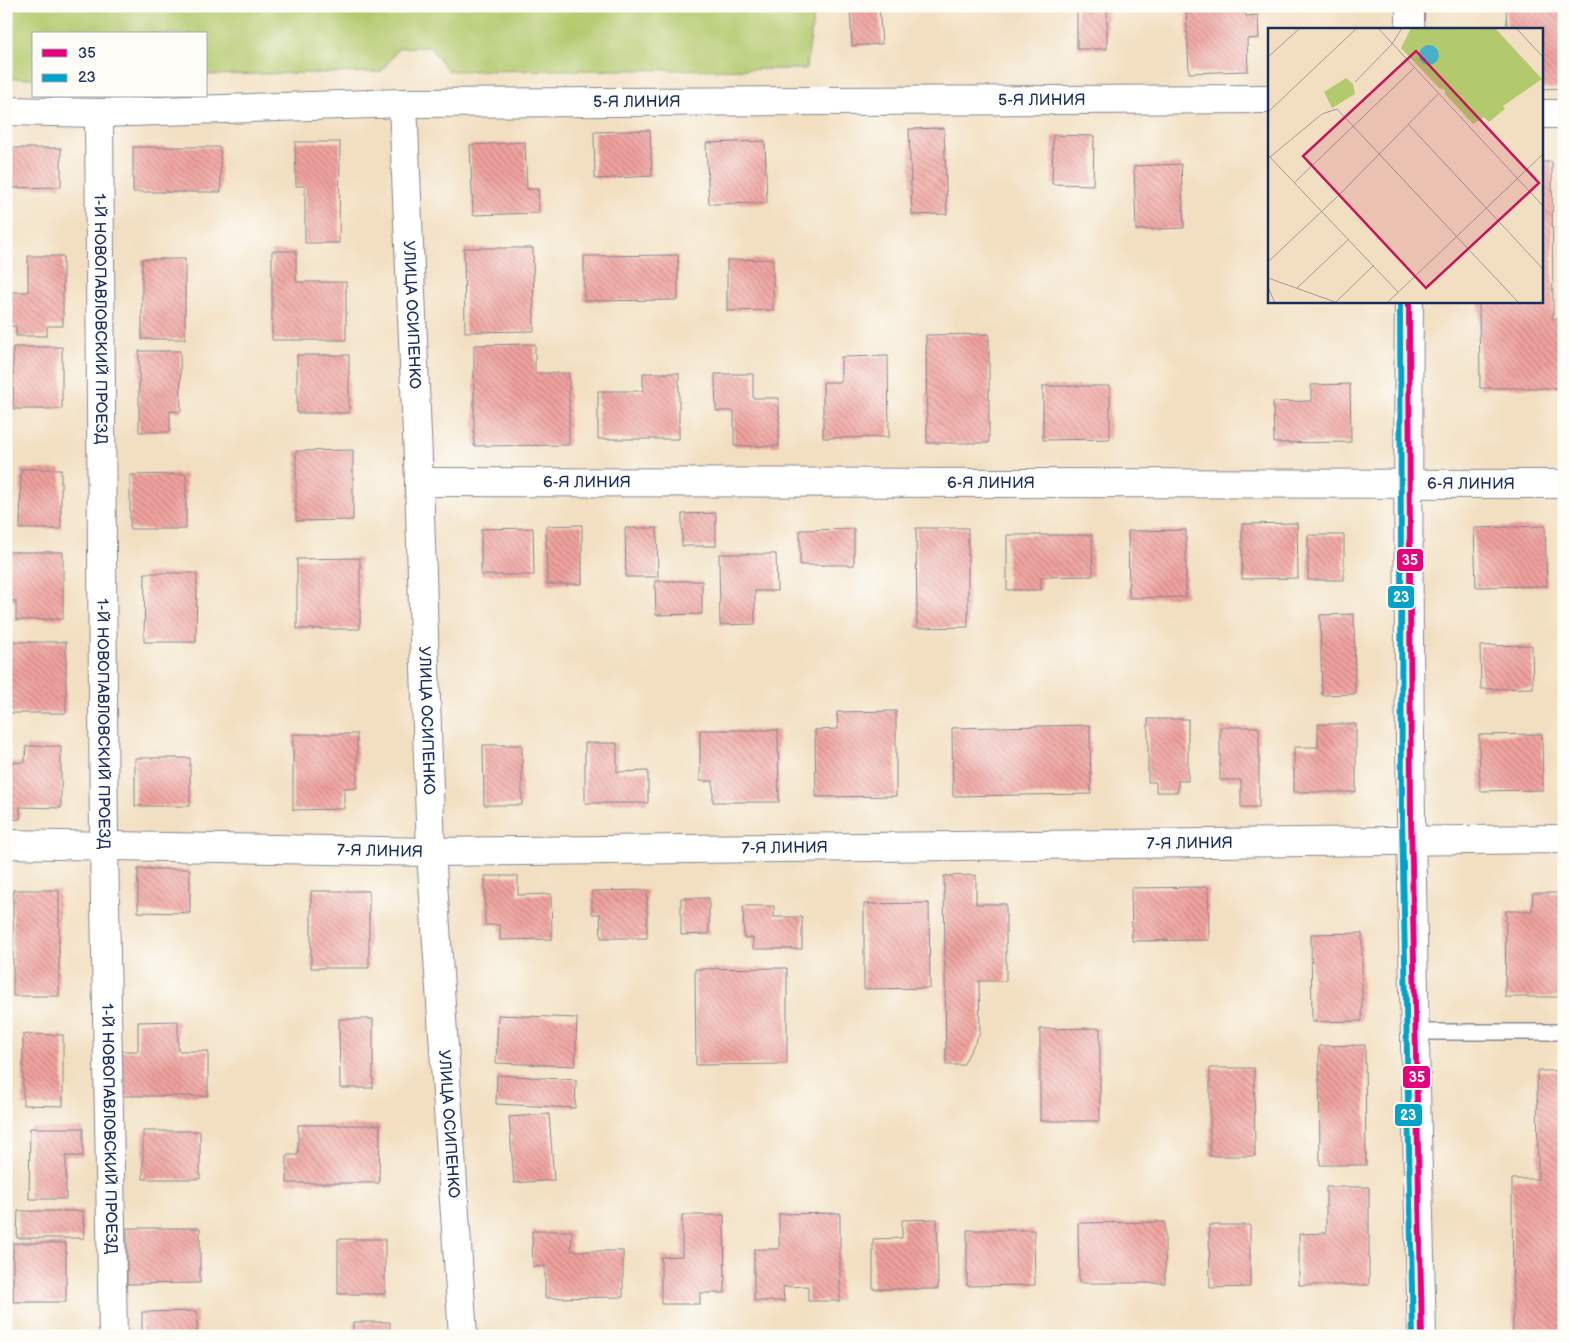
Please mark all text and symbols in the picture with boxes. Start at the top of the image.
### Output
inset map [1268,28,1542,302]
legend [32,32,208,98]
text: 35 [78,44,96,63]
text: 23 [78,68,96,87]
street label: 5-Я ЛИНИЯ [998,90,1086,110]
street label: 5-Я ЛИНИЯ [593,92,681,112]
street label: 1-Й НОВОПАВЛОВСКИЙ ПРОЕЗД [90,193,111,444]
street label: УЛИЦА ОСИПЕНКО [399,240,425,390]
street label: 6-Я ЛИНИЯ [543,473,631,492]
street label: 6-Я ЛИНИЯ [947,473,1035,493]
street label: 6-Я ЛИНИЯ [1427,474,1515,493]
line badge: 35 [1396,548,1424,572]
text: 35 [1402,552,1418,569]
line badge: 23 [1387,585,1415,609]
text: 23 [1393,589,1409,606]
street label: 1-Й НОВОПАВЛОВСКИЙ ПРОЕЗД [93,598,114,849]
street label: УЛИЦА ОСИПЕНКО [415,646,439,796]
street label: 7-Я ЛИНИЯ [1147,833,1233,853]
street label: 7-Я ЛИНИЯ [742,838,828,858]
street label: 7-Я ЛИНИЯ [337,841,423,861]
street label: 1-Й НОВОПАВЛОВСКИЙ ПРОЕЗД [97,1003,121,1255]
street label: УЛИЦА ОСИПЕНКО [435,1049,463,1199]
line badge: 35 [1402,1065,1431,1089]
text: 35 [1409,1069,1425,1086]
line badge: 23 [1394,1103,1423,1127]
text: 23 [1400,1107,1416,1124]

